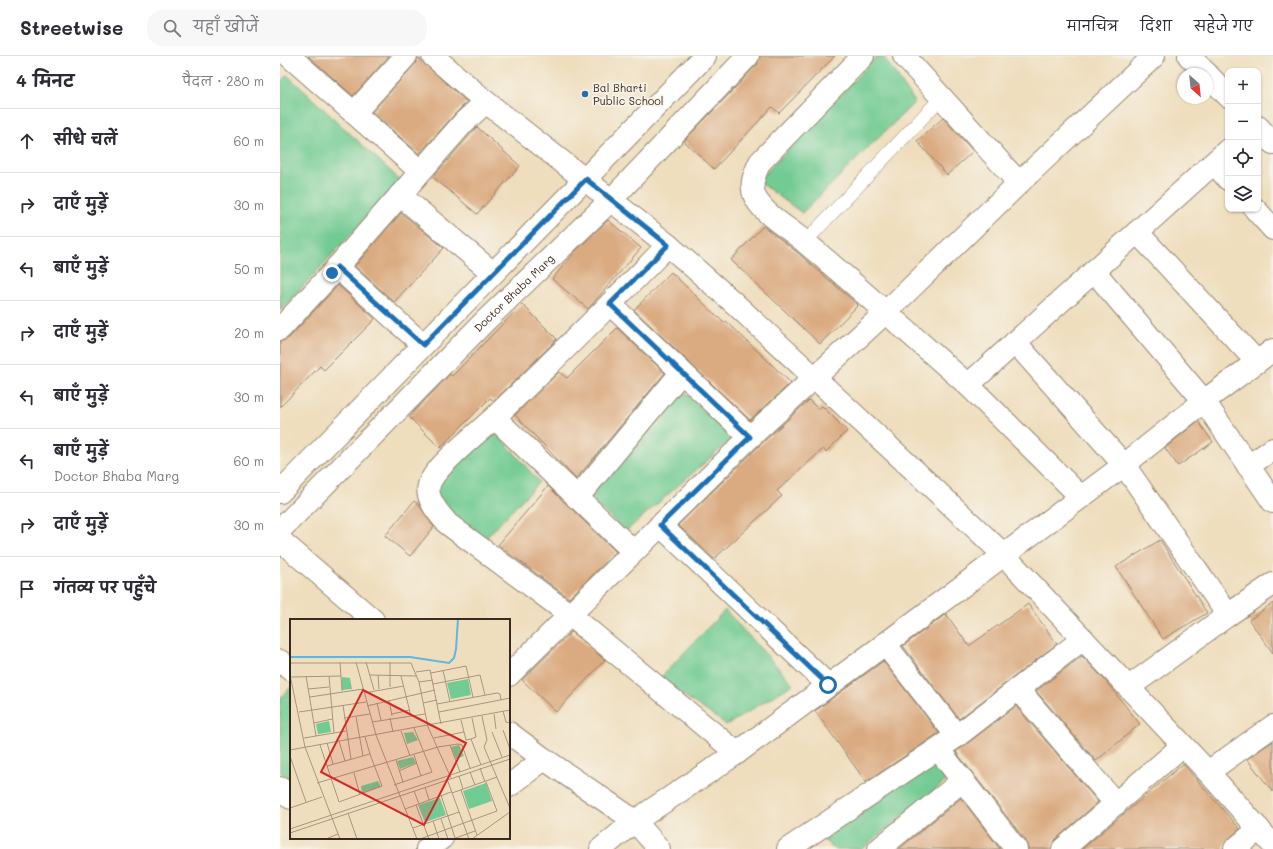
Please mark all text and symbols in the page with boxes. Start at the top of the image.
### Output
search box [147,10,427,46]
text: Streetwise [20,15,123,40]
text: यहाँ खोजें [193,16,259,36]
text: मानचित्र [1067,16,1118,35]
text: दिशा [1140,16,1172,35]
text: सहेजे गए [1194,16,1253,35]
icon: search [161,17,183,39]
north arrow [1177,68,1213,104]
map controls [1225,68,1261,212]
button: + [1225,68,1261,104]
text: 4 मिनट [16,69,74,91]
text: पैदल · 280 m [182,72,264,89]
place label: Bal Bharti Public School [593,80,664,108]
marker: Bal Bharti Public School [580,89,590,99]
button: − [1225,104,1261,140]
text: सीधे चलें [54,129,117,149]
icon: ahead [16,130,38,152]
text: 60 m [234,132,264,149]
button: locate [1225,140,1261,176]
button: layers [1225,176,1261,212]
text: दाएँ मुड़ें [54,193,108,213]
icon: right [16,194,38,216]
text: 30 m [234,196,264,213]
street label: Doctor Bhaba Marg [470,251,557,335]
text: बाएँ मुड़ें [54,257,108,277]
icon: left [16,258,38,280]
text: 50 m [234,260,264,277]
route end [323,264,341,282]
text: दाएँ मुड़ें [54,321,108,341]
icon: right [16,322,38,344]
text: 20 m [234,324,264,341]
text: बाएँ मुड़ें [54,385,108,405]
icon: left [16,386,38,408]
text: 30 m [234,388,264,405]
text: बाएँ मुड़ें [54,440,108,460]
icon: left [16,450,38,472]
text: 60 m [234,452,264,469]
text: Doctor Bhaba Marg [54,467,179,484]
text: दाएँ मुड़ें [54,513,108,533]
icon: right [16,514,38,536]
text: 30 m [234,516,264,533]
text: गंतव्य पर पहुँचे [54,577,156,597]
icon: arrive [16,578,38,600]
inset map [290,619,510,839]
route start [819,676,837,694]

